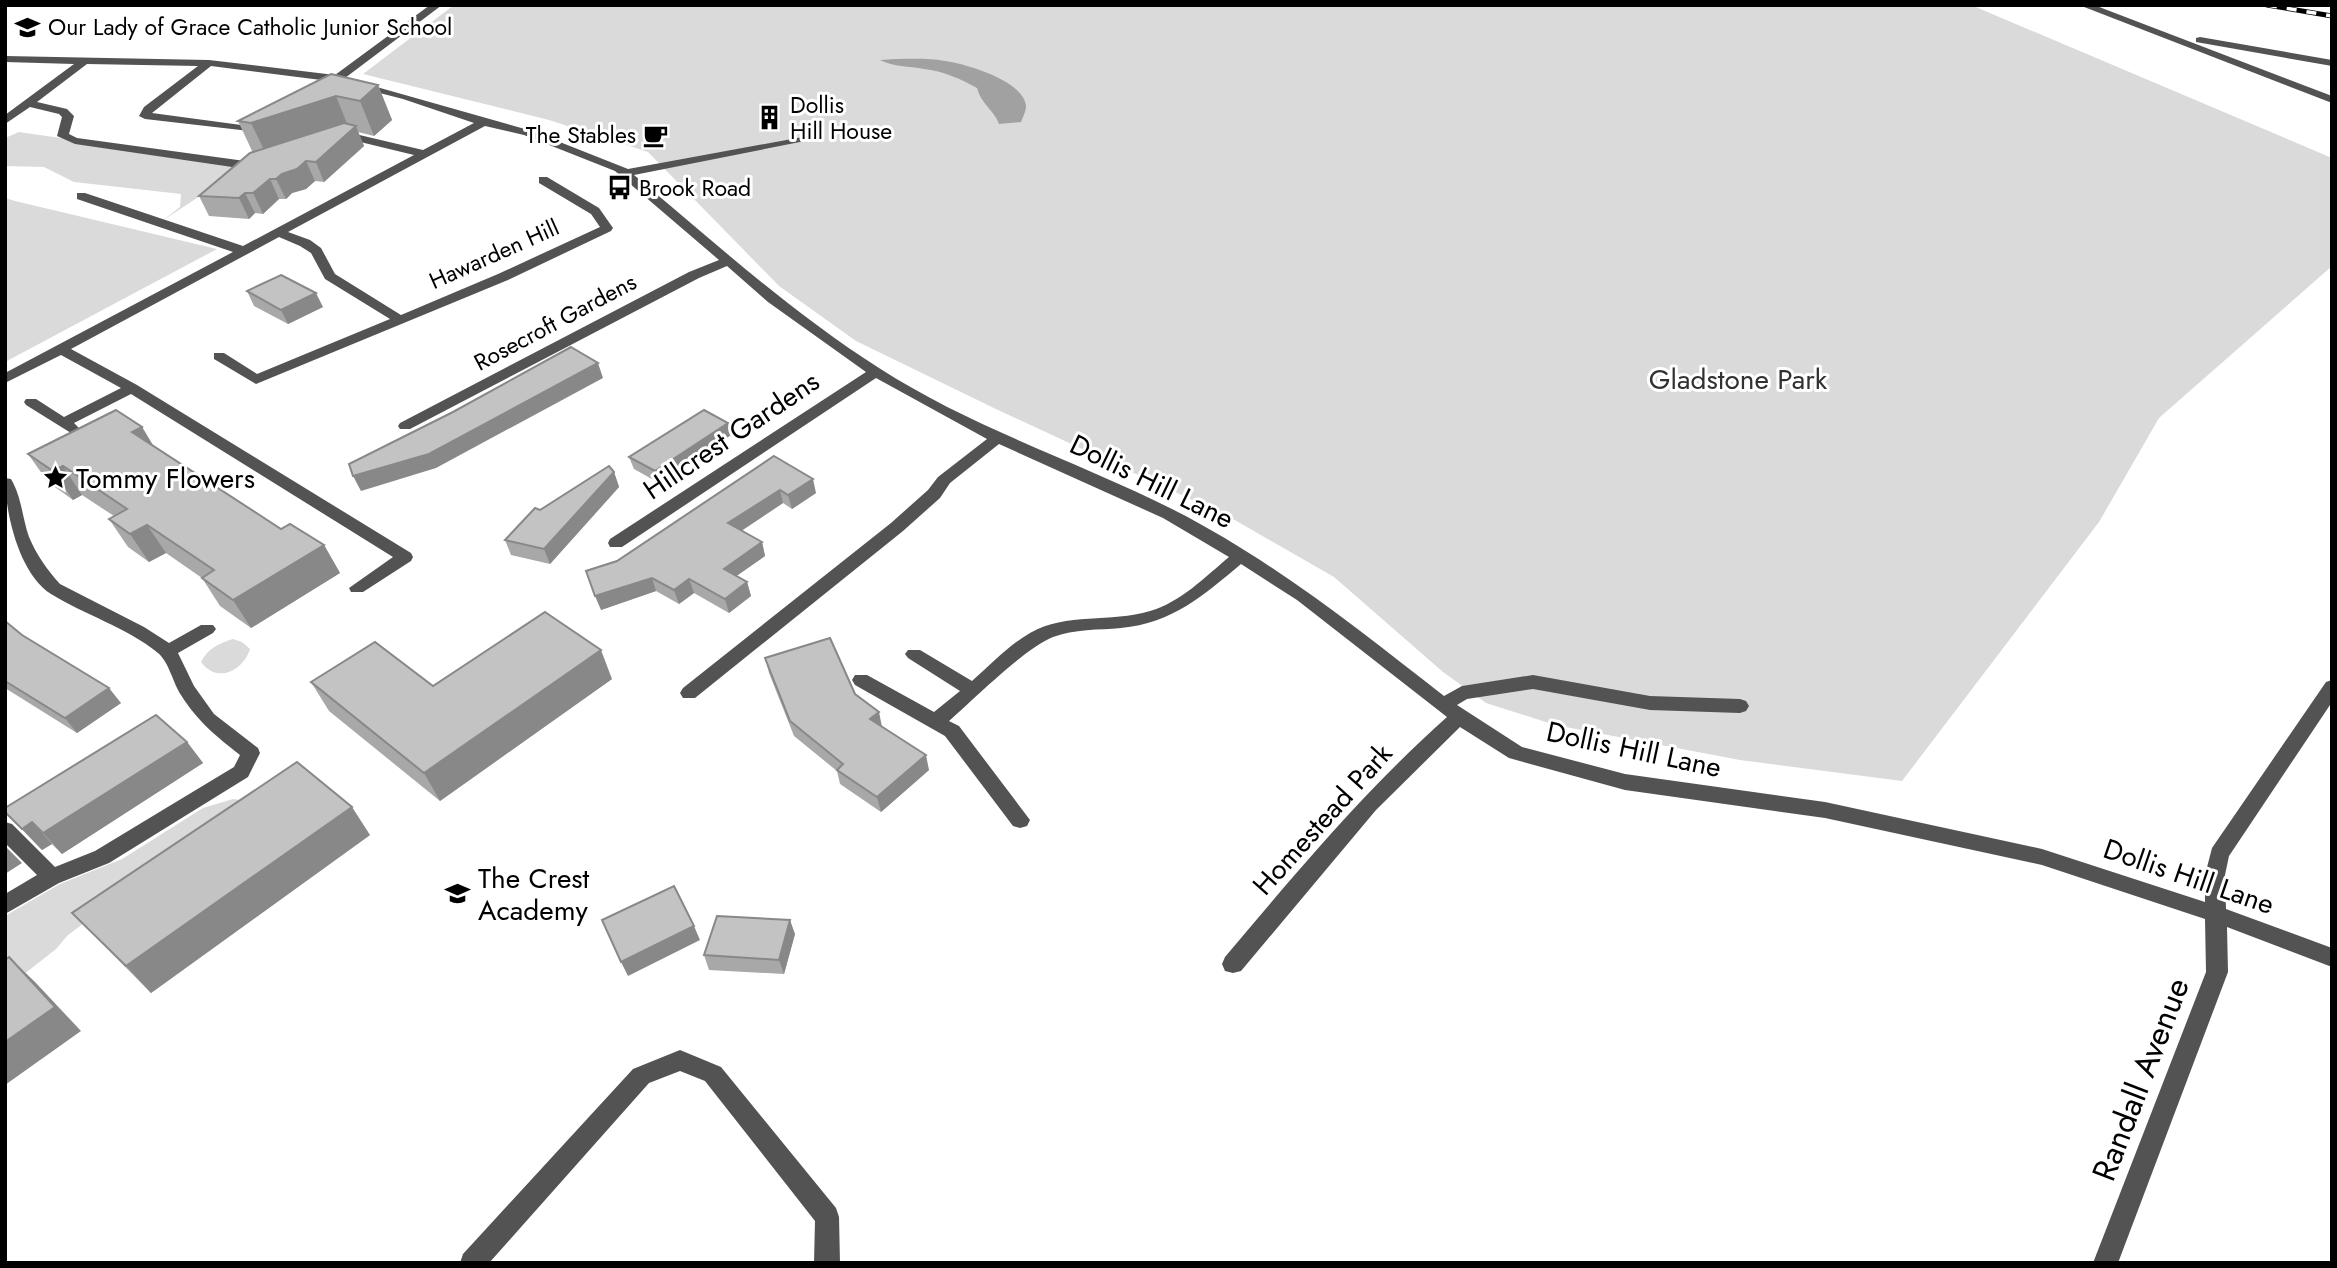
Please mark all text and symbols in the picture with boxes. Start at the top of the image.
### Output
place label: Our Lady of Grace Catholic Junior School [48,10,452,44]
school or university icon: Our Lady of Grace Catholic Junior School [14,13,42,41]
place label: Dollis Hill House [790,88,892,148]
building icon: Dollis Hill House [756,104,784,132]
place label: The Stables [526,118,636,152]
cafe icon: The Stables [642,121,670,149]
place label: Brook Road [639,171,751,205]
bus stop icon: Brook Road [605,174,633,202]
street label: Hawarden Hill [424,210,564,298]
street label: Rosecroft Gardens [468,265,642,379]
park label: Gladstone Park [1649,359,1828,400]
street label: Hillcrest Gardens [635,361,828,510]
street label: Dollis Hill Lane [1063,424,1241,539]
place label: Tommy Flowers [76,458,255,499]
place icon: Tommy Flowers [42,464,70,492]
street label: Dollis Hill Lane [1543,711,1725,788]
street label: Homestead Park [1243,734,1402,904]
street label: Dollis Hill Lane [2098,828,2280,925]
place label: The Crest Academy [478,858,590,931]
school or university icon: The Crest Academy [444,880,472,908]
street label: Randall Avenue [2080,971,2201,1188]

